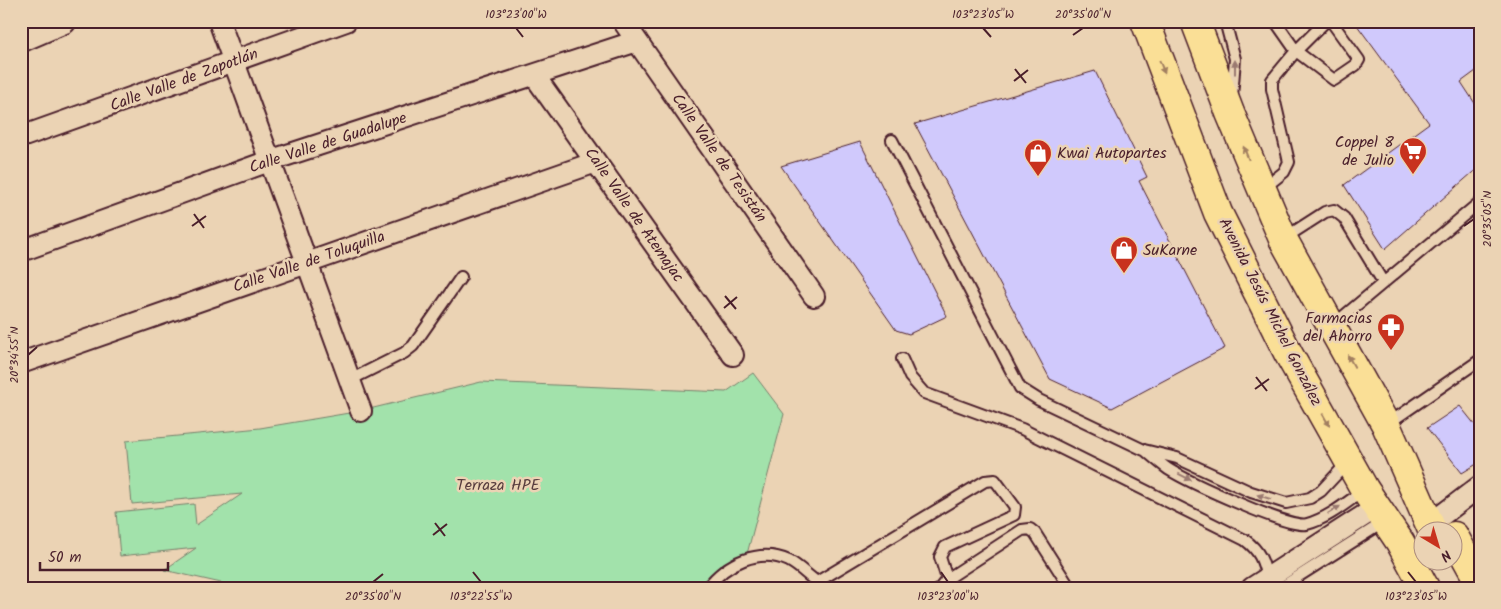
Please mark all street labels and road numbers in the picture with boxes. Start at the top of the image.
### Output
street label: Calle Valle de Zapotlán [106,42,262,118]
street label: Calle Valle de Tesistán [665,88,773,228]
street label: Calle Valle de Guadalupe [246,106,410,180]
street label: Calle Valle de Atemajac [578,142,690,288]
street label: Avenida Jesús Michel González [1212,214,1328,410]
street label: Calle Valle de Toluquilla [230,224,388,300]

